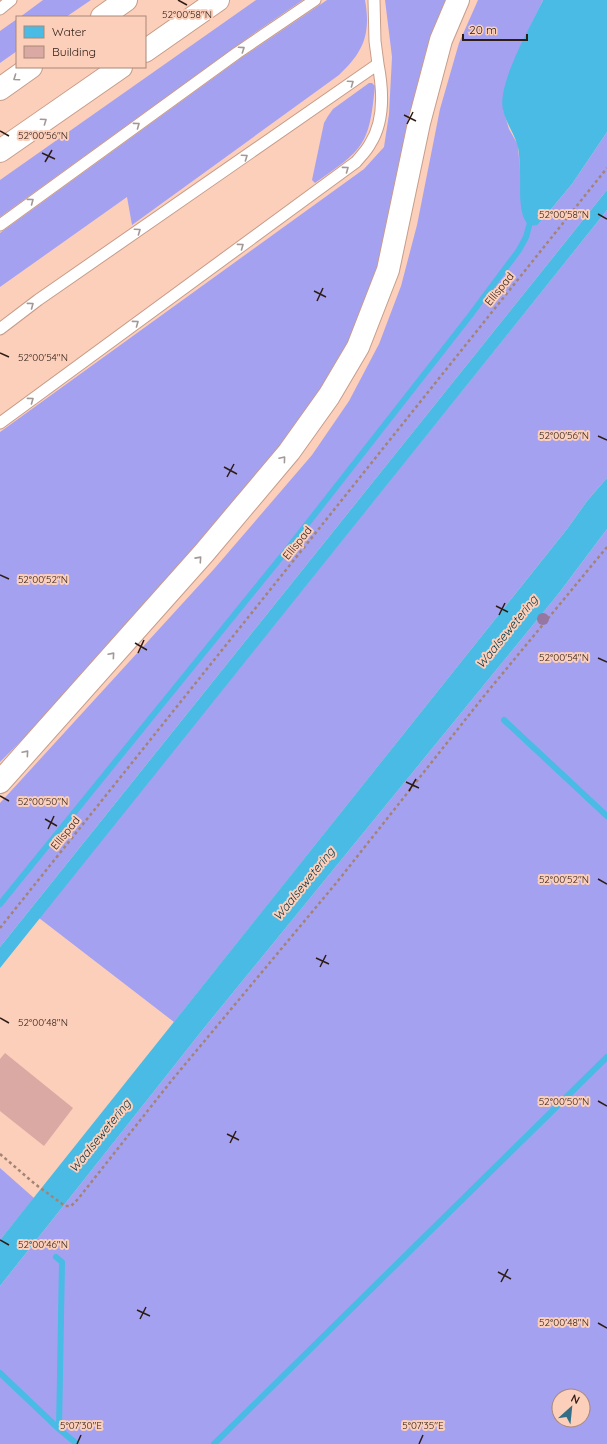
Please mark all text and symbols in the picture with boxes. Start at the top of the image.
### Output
text: 52°00'58"N [162,8,212,21]
legend [16,16,146,68]
scale bar [463,16,527,42]
text: 20 m [469,22,497,37]
text: Water [52,24,87,39]
text: Building [52,44,96,59]
one-way arrow [238,47,245,54]
one-way arrow [13,73,20,80]
one-way arrow [347,81,354,88]
one-way arrow [39,119,46,126]
one-way arrow [132,123,139,130]
text: 52°00'56"N [18,129,68,142]
one-way arrow [240,155,247,162]
one-way arrow [341,167,348,174]
one-way arrow [27,199,34,206]
text: 52°00'58"N [539,208,589,221]
one-way arrow [134,228,141,236]
one-way arrow [237,244,244,251]
street label: Ellispad [481,270,517,308]
one-way arrow [27,303,34,310]
one-way arrow [132,321,139,328]
text: 52°00'54"N [18,351,68,364]
one-way arrow [27,398,34,405]
text: 52°00'56"N [539,429,589,442]
one-way arrow [278,457,285,464]
street label: Ellispad [279,524,315,562]
one-way arrow [194,556,202,564]
text: 52°00'52"N [18,573,68,586]
water label: Waalsewetering [473,591,542,671]
text: 52°00'54"N [539,651,589,664]
one-way arrow [107,652,115,660]
one-way arrow [21,750,28,757]
text: 52°00'50"N [18,795,68,808]
street label: Ellispad [47,814,83,852]
water label: Waalsewetering [270,843,339,923]
text: 52°00'52"N [539,873,589,886]
text: 52°00'48"N [18,1016,68,1029]
water label: Waalsewetering [66,1095,135,1175]
text: 52°00'50"N [539,1095,589,1108]
text: 52°00'46"N [18,1238,68,1251]
text: 52°00'48"N [539,1316,589,1329]
north arrow [551,1388,591,1428]
text: N [569,1391,582,1407]
text: 5°07'30"E [60,1419,102,1432]
text: 5°07'35"E [402,1419,444,1432]

